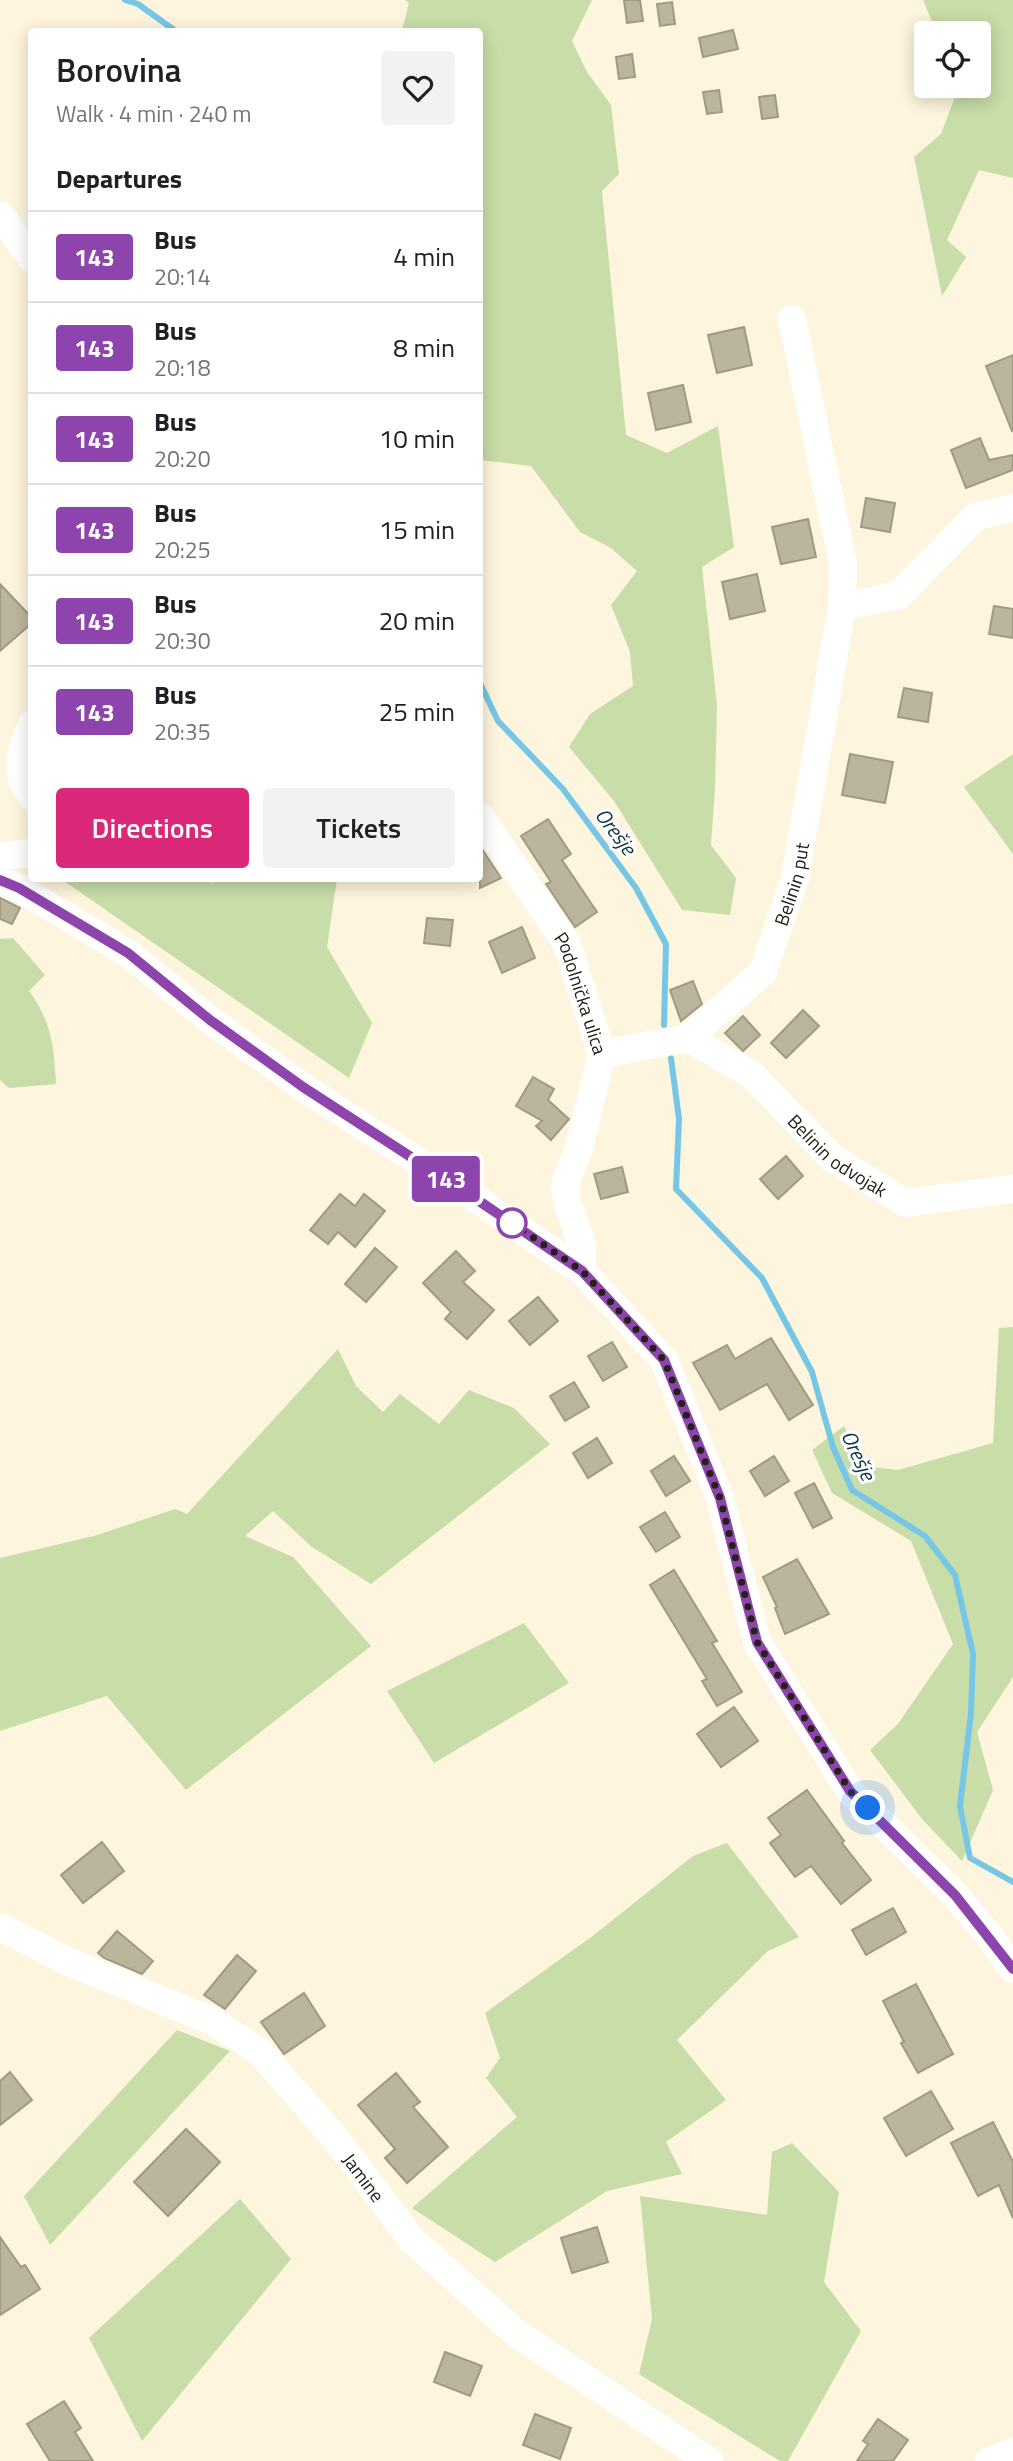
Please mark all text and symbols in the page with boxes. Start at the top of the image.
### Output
map controls [914,21,991,98]
button: locate [914,21,991,98]
text: Borovina [56,45,182,95]
button: heart [381,51,455,125]
text: Walk · 4 min · 240 m [56,96,252,131]
text: Departures [56,159,182,198]
text: Bus [154,220,196,259]
text: 4 min [393,237,455,276]
text: 143 [74,239,115,275]
text: 20:14 [154,259,211,294]
text: Bus [154,311,196,350]
text: 8 min [393,328,455,367]
text: 143 [74,330,115,366]
text: 20:18 [154,350,211,385]
text: Bus [154,402,196,441]
text: 10 min [379,419,455,458]
text: 143 [74,421,115,457]
text: 20:20 [154,441,211,476]
text: Bus [154,493,196,532]
text: 15 min [379,510,455,549]
text: 143 [74,512,115,548]
text: 20:25 [154,532,211,567]
text: Bus [154,584,196,623]
text: 20 min [379,601,455,640]
text: 143 [74,603,115,639]
text: 20:30 [154,623,211,658]
text: Bus [154,675,196,714]
text: 25 min [379,692,455,731]
text: 143 [74,694,115,730]
text: 20:35 [154,714,211,749]
button: Directions [56,788,249,868]
button: Tickets [263,788,455,868]
water label: Orešje [587,800,645,863]
street label: Belinin put [765,840,816,929]
street label: Podolnička ulica [548,925,616,1058]
street label: Belinin odvojak [782,1107,893,1203]
line badge: 143 [406,1156,486,1202]
text: 143 [426,1161,466,1197]
unlabelled marker [497,1208,527,1238]
water label: Orešje [833,1425,885,1487]
your location [850,1790,885,1825]
street label: Jamine [336,2146,392,2207]

